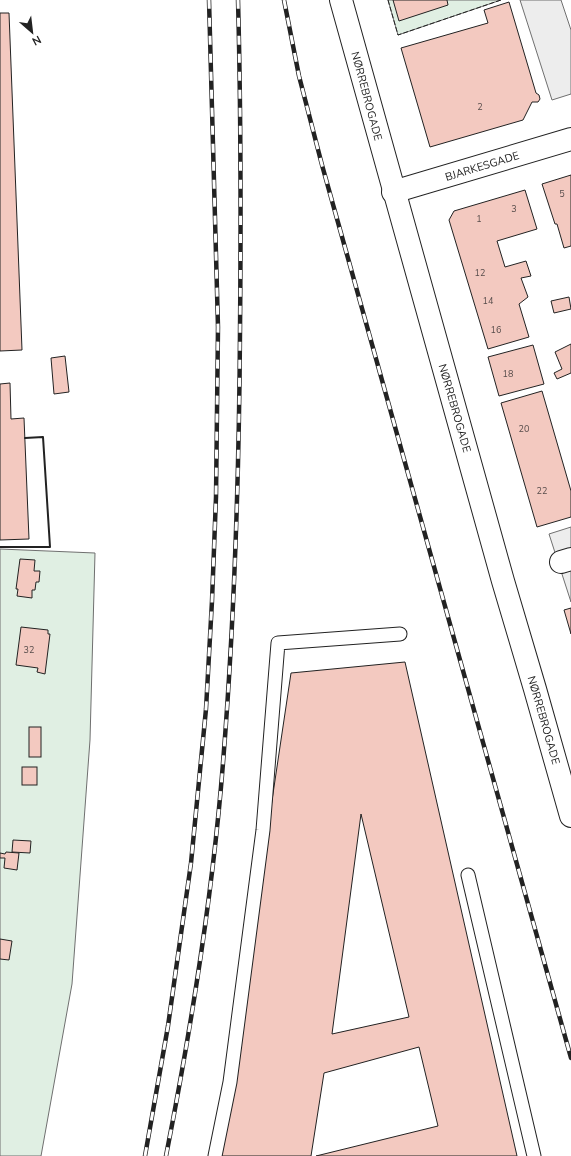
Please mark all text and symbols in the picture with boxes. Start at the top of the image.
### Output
north arrow [12,12,52,52]
text: N [29,32,44,49]
street label: NØRREBROGADE [347,50,386,142]
house number: 2 [477,101,483,113]
street label: BJARKESGADE [443,148,521,185]
house number: 5 [559,188,565,200]
house number: 3 [511,203,517,215]
house number: 1 [476,213,482,225]
house number: 12 [475,267,485,279]
house number: 14 [483,295,494,307]
house number: 16 [491,324,501,336]
street label: NØRREBROGADE [435,362,474,454]
house number: 18 [503,368,513,380]
house number: 20 [519,423,529,435]
house number: 22 [537,485,547,497]
house number: 32 [24,644,34,656]
street label: NØRREBROGADE [524,674,563,766]

